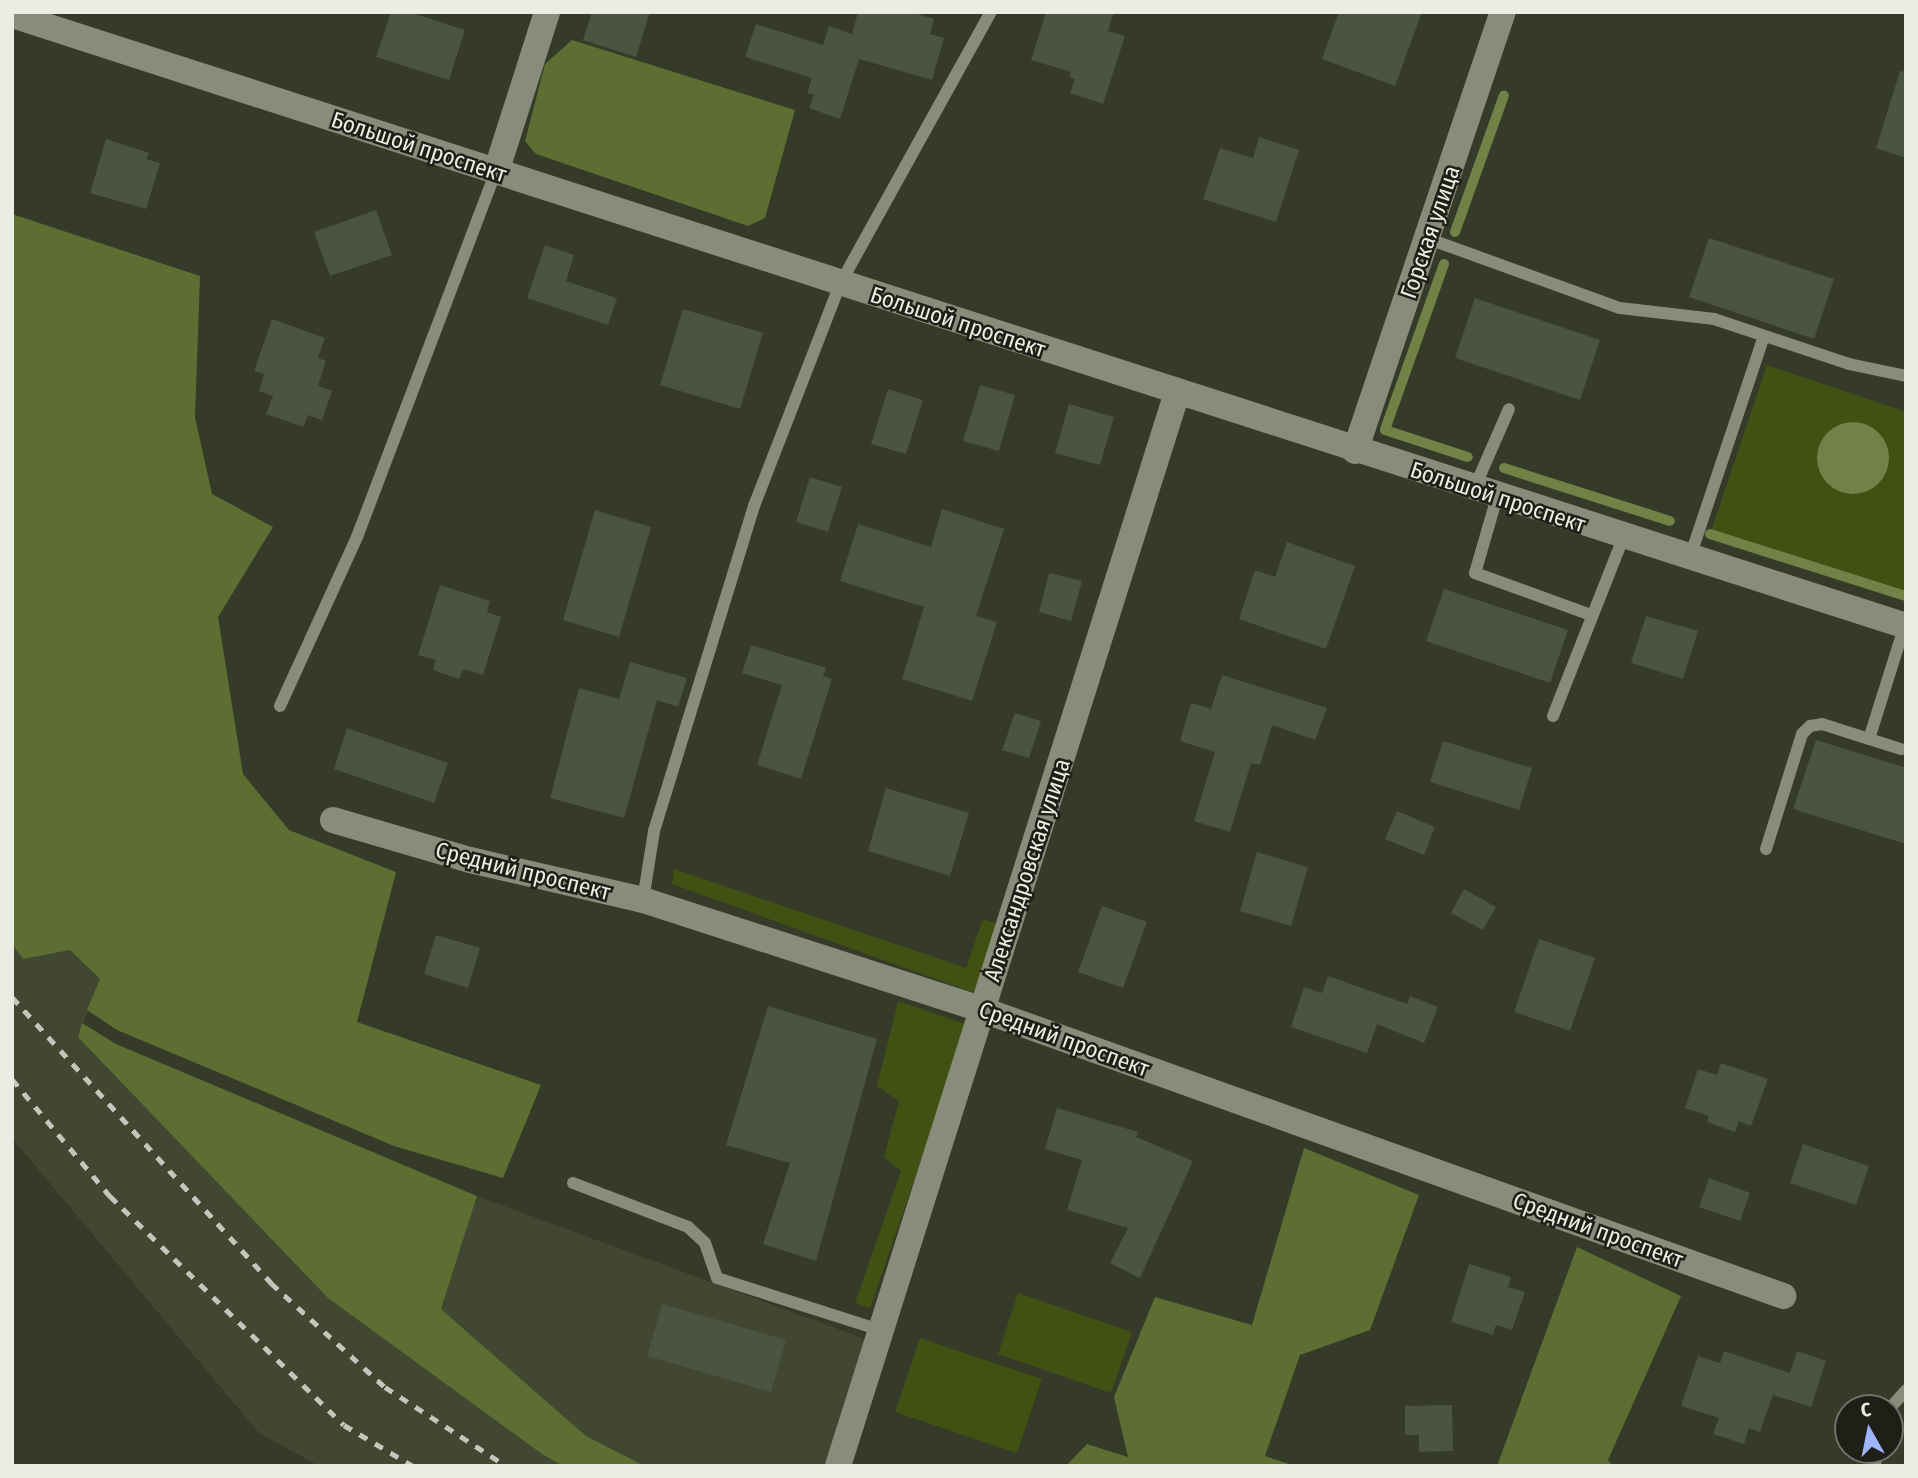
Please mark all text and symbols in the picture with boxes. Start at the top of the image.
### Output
street label: Большой проспект [328,106,510,188]
street label: Горская улица [1394,162,1466,302]
street label: Большой проспект [867,281,1049,363]
street label: Большой проспект [1407,456,1589,538]
street label: Александровская улица [978,755,1076,985]
street label: Средний проспект [433,836,613,906]
street label: Средний проспект [975,995,1153,1083]
street label: Средний проспект [1509,1186,1687,1274]
north arrow [1834,1394,1904,1464]
text: С [1859,1398,1873,1422]

